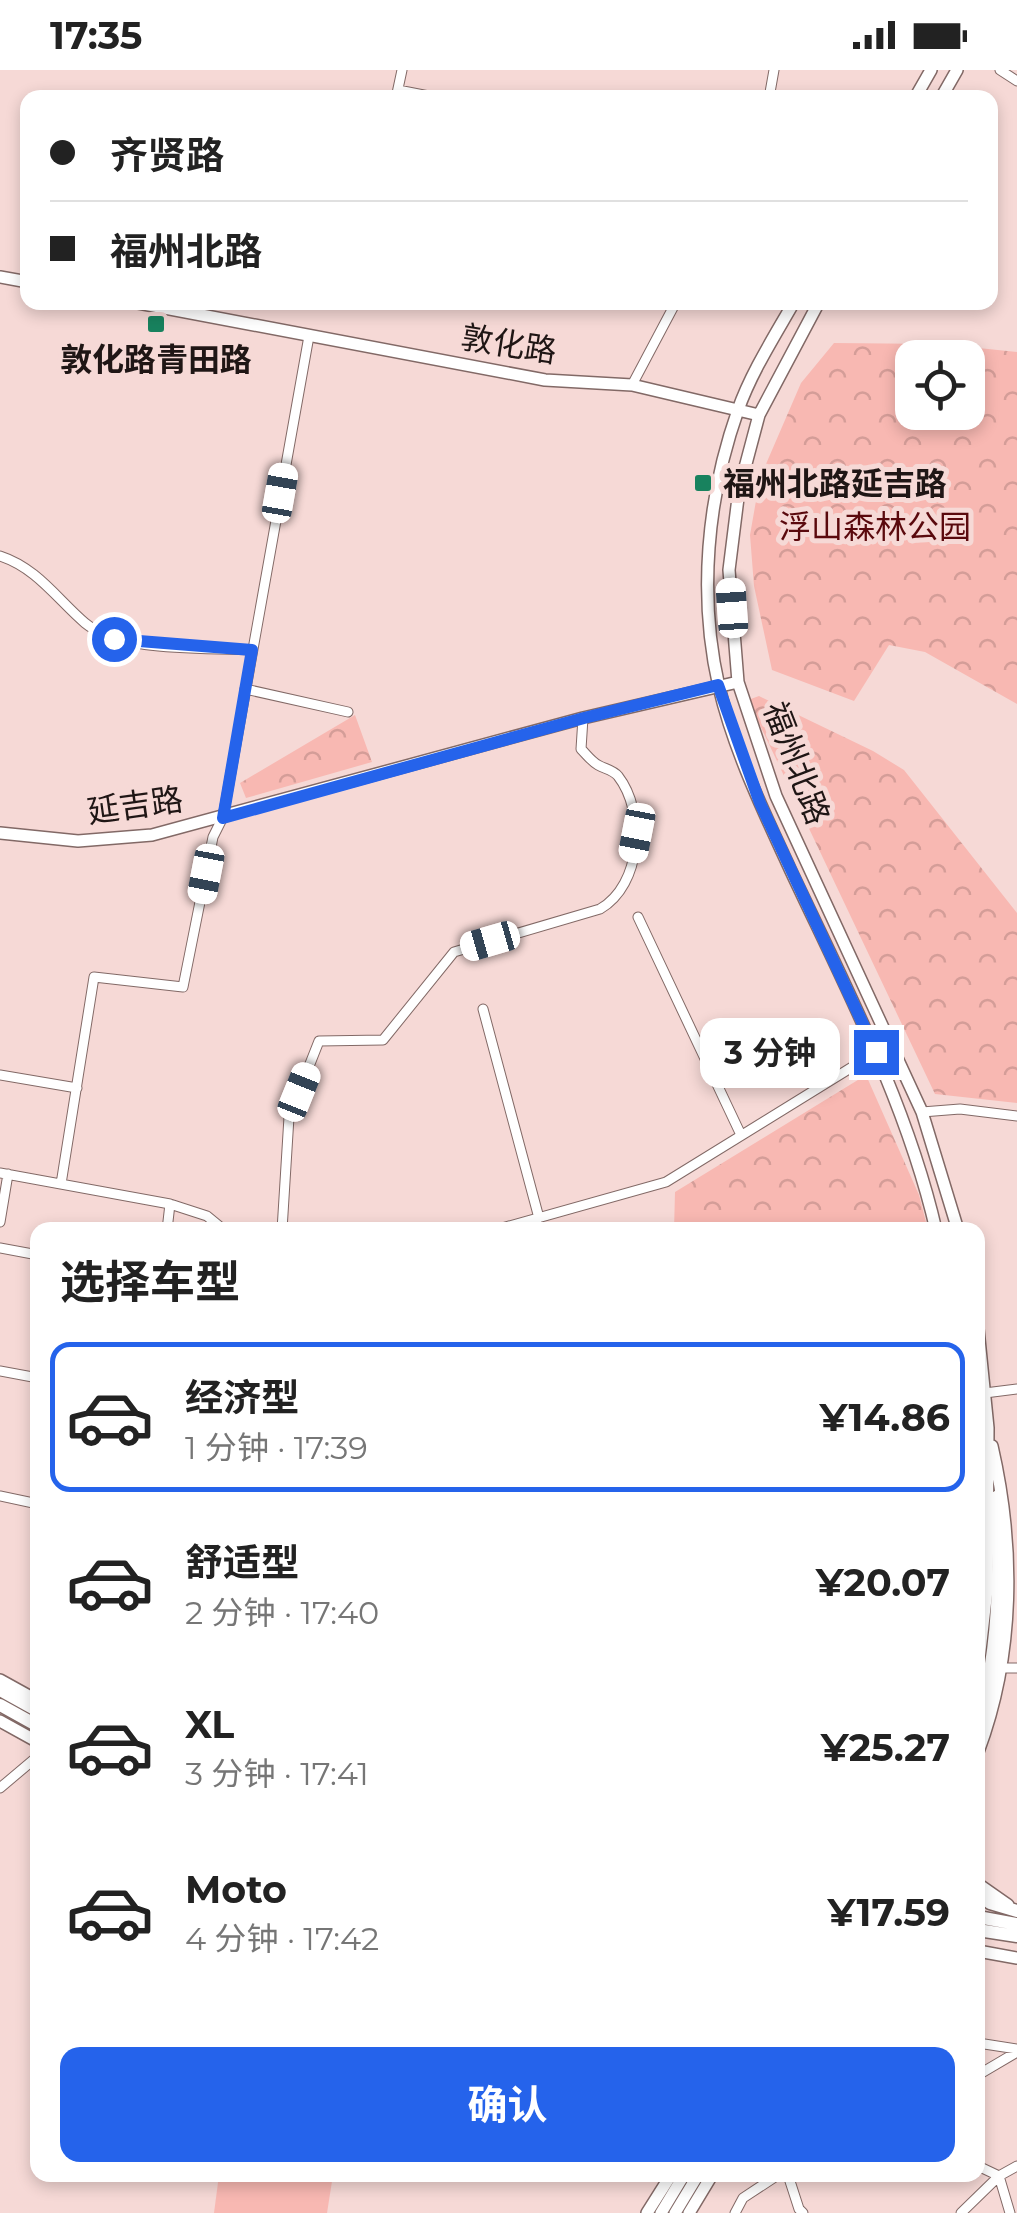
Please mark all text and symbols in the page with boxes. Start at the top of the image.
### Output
text: 17:35 [50,12,142,59]
text: 齐贤路 [110,132,224,179]
text: 福州北路 [110,228,262,275]
marker: 敦化路青田路 [145,313,167,335]
street label: 敦化路 [459,317,559,371]
place label: 敦化路青田路 [60,340,252,379]
map controls [895,340,985,430]
button: locate [895,340,985,430]
car [260,461,300,525]
place label: 福州北路延吉路 [723,464,947,503]
marker: 福州北路延吉路 [692,472,714,494]
park label: 浮山森林公园 [779,507,971,546]
car [715,577,749,639]
route start [92,617,137,662]
street label: 福州北路 [756,696,838,830]
street label: 延吉路 [85,779,185,831]
car [617,801,657,865]
car [186,842,226,906]
car [457,918,523,964]
callout: 3 分钟 [701,1017,841,1087]
route end [854,1030,899,1075]
text: 3 分钟 [724,1033,816,1072]
car [274,1059,324,1125]
text: 选择车型 [60,1254,240,1309]
icon: car [65,1372,155,1462]
text: 经济型 [185,1374,299,1421]
text: ¥14.86 [819,1394,950,1441]
text: 1 分钟 · 17:39 [185,1428,368,1467]
icon: car [65,1537,155,1627]
text: 舒适型 [185,1539,299,1586]
text: ¥20.07 [816,1559,950,1606]
text: 2 分钟 · 17:40 [185,1593,379,1632]
text: XL [185,1701,234,1748]
icon: car [65,1702,155,1792]
text: ¥25.27 [821,1724,950,1771]
text: 3 分钟 · 17:41 [185,1754,369,1793]
text: Moto [185,1866,287,1913]
icon: car [65,1867,155,1957]
text: ¥17.59 [828,1889,950,1936]
text: 4 分钟 · 17:42 [185,1919,379,1958]
button: 确认 [60,2047,955,2162]

